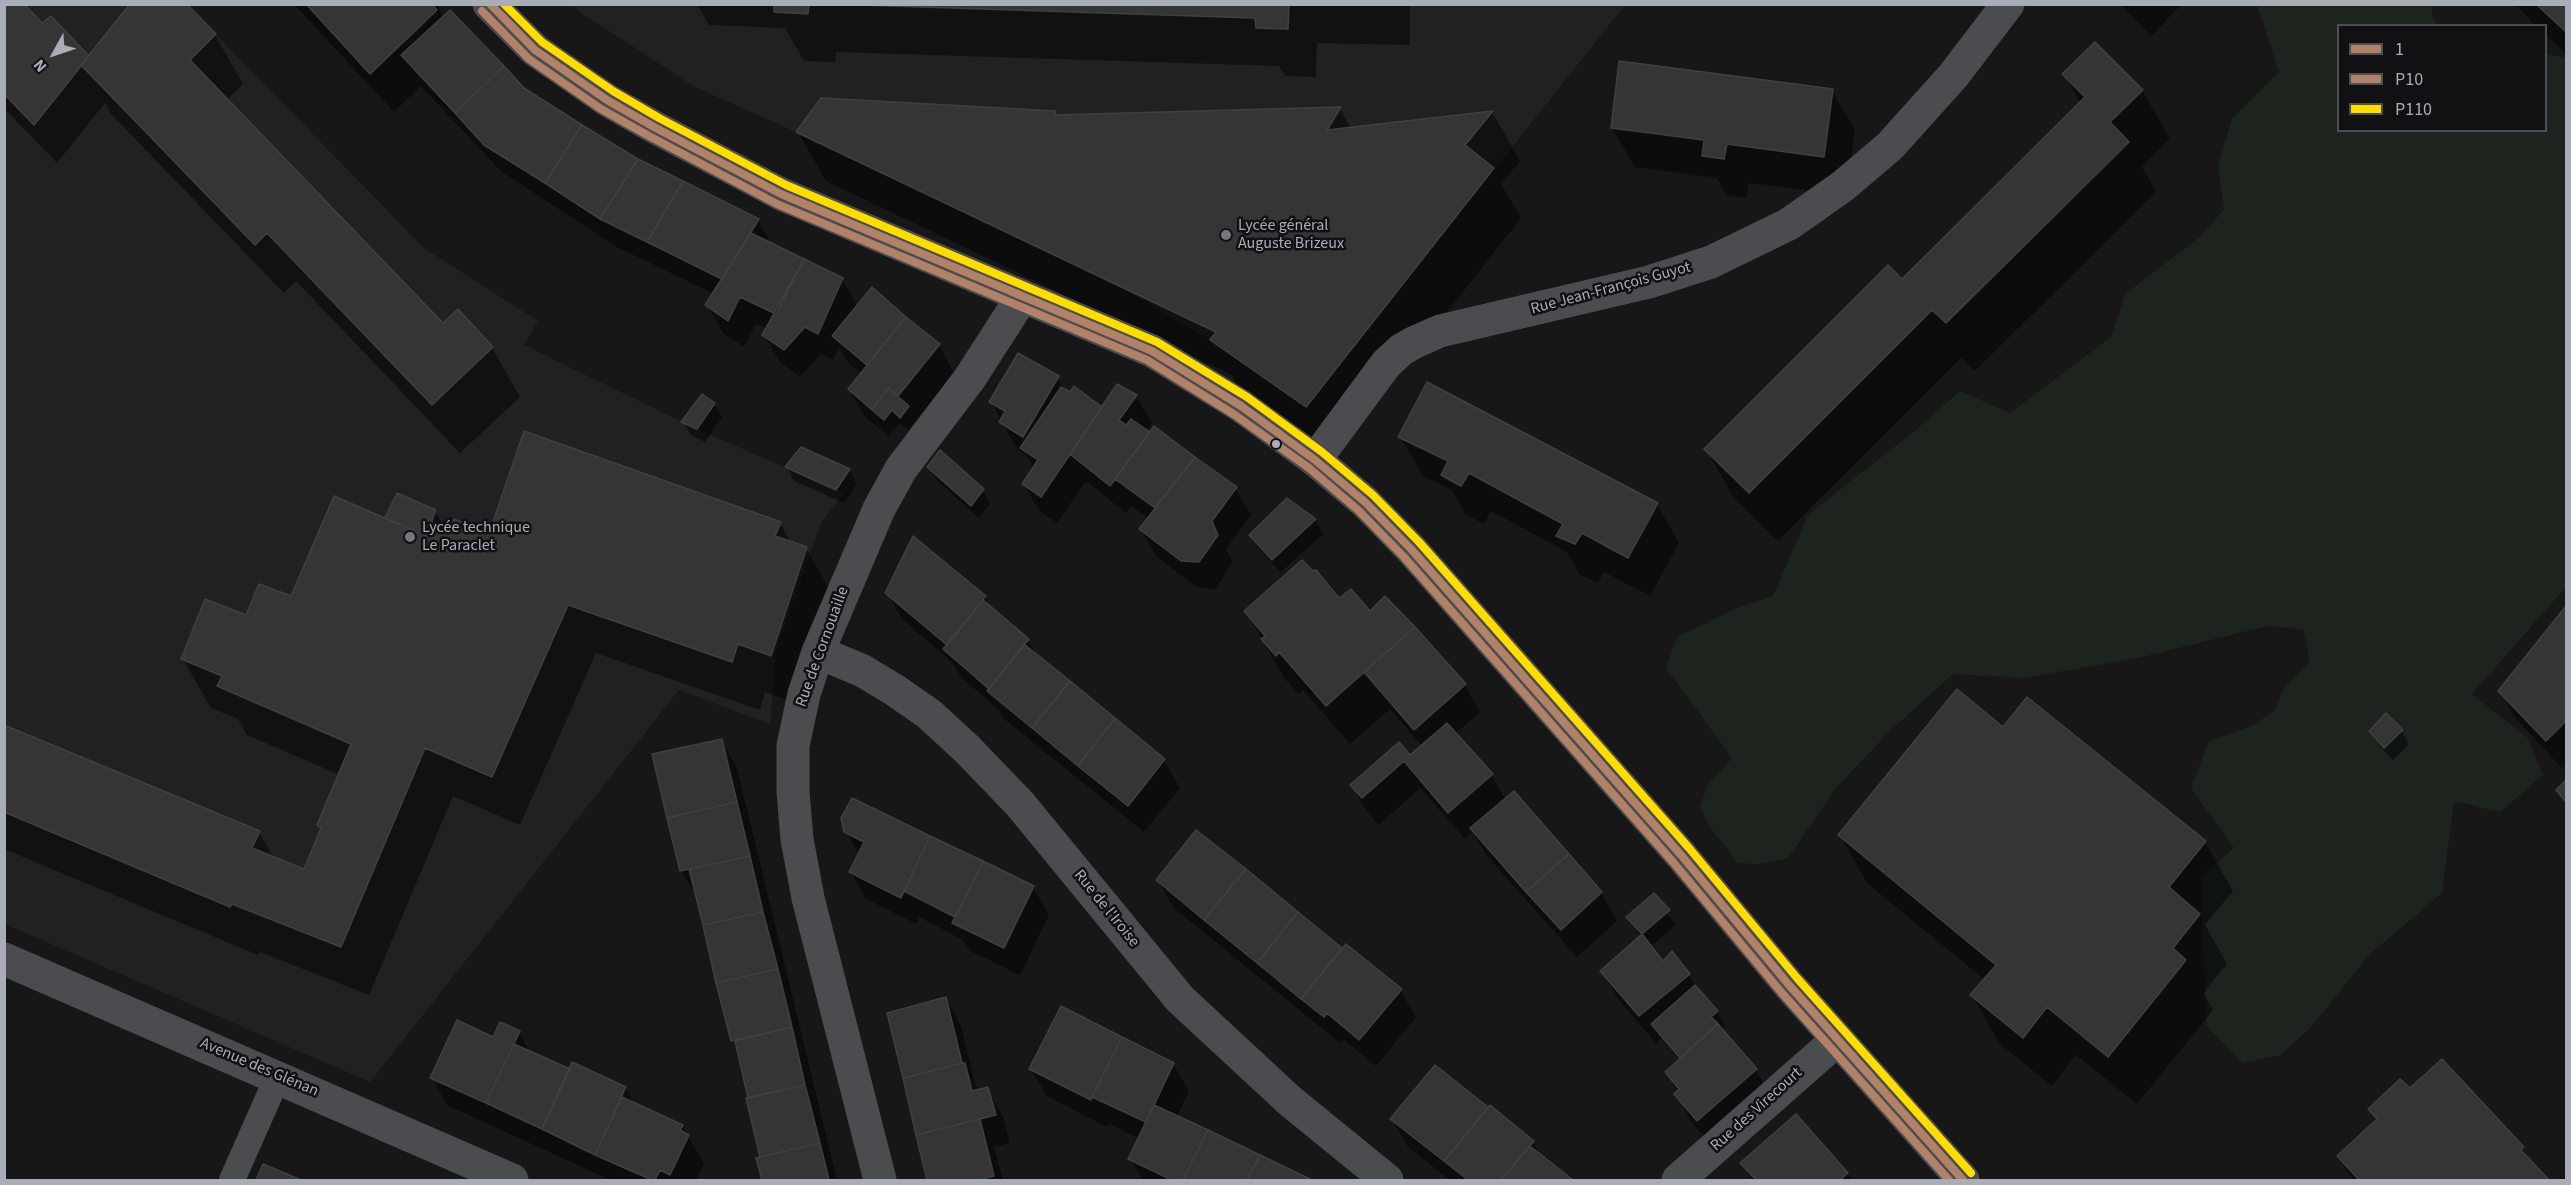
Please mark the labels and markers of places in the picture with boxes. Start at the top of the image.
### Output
place label: Lycée général Auguste Brizeux [1238,216,1344,254]
marker: Lycée général Auguste Brizeux [1219,228,1233,242]
unlabelled marker [1270,438,1282,450]
place label: Lycée technique Le Paraclet [422,518,530,556]
marker: Lycée technique Le Paraclet [403,530,417,544]

